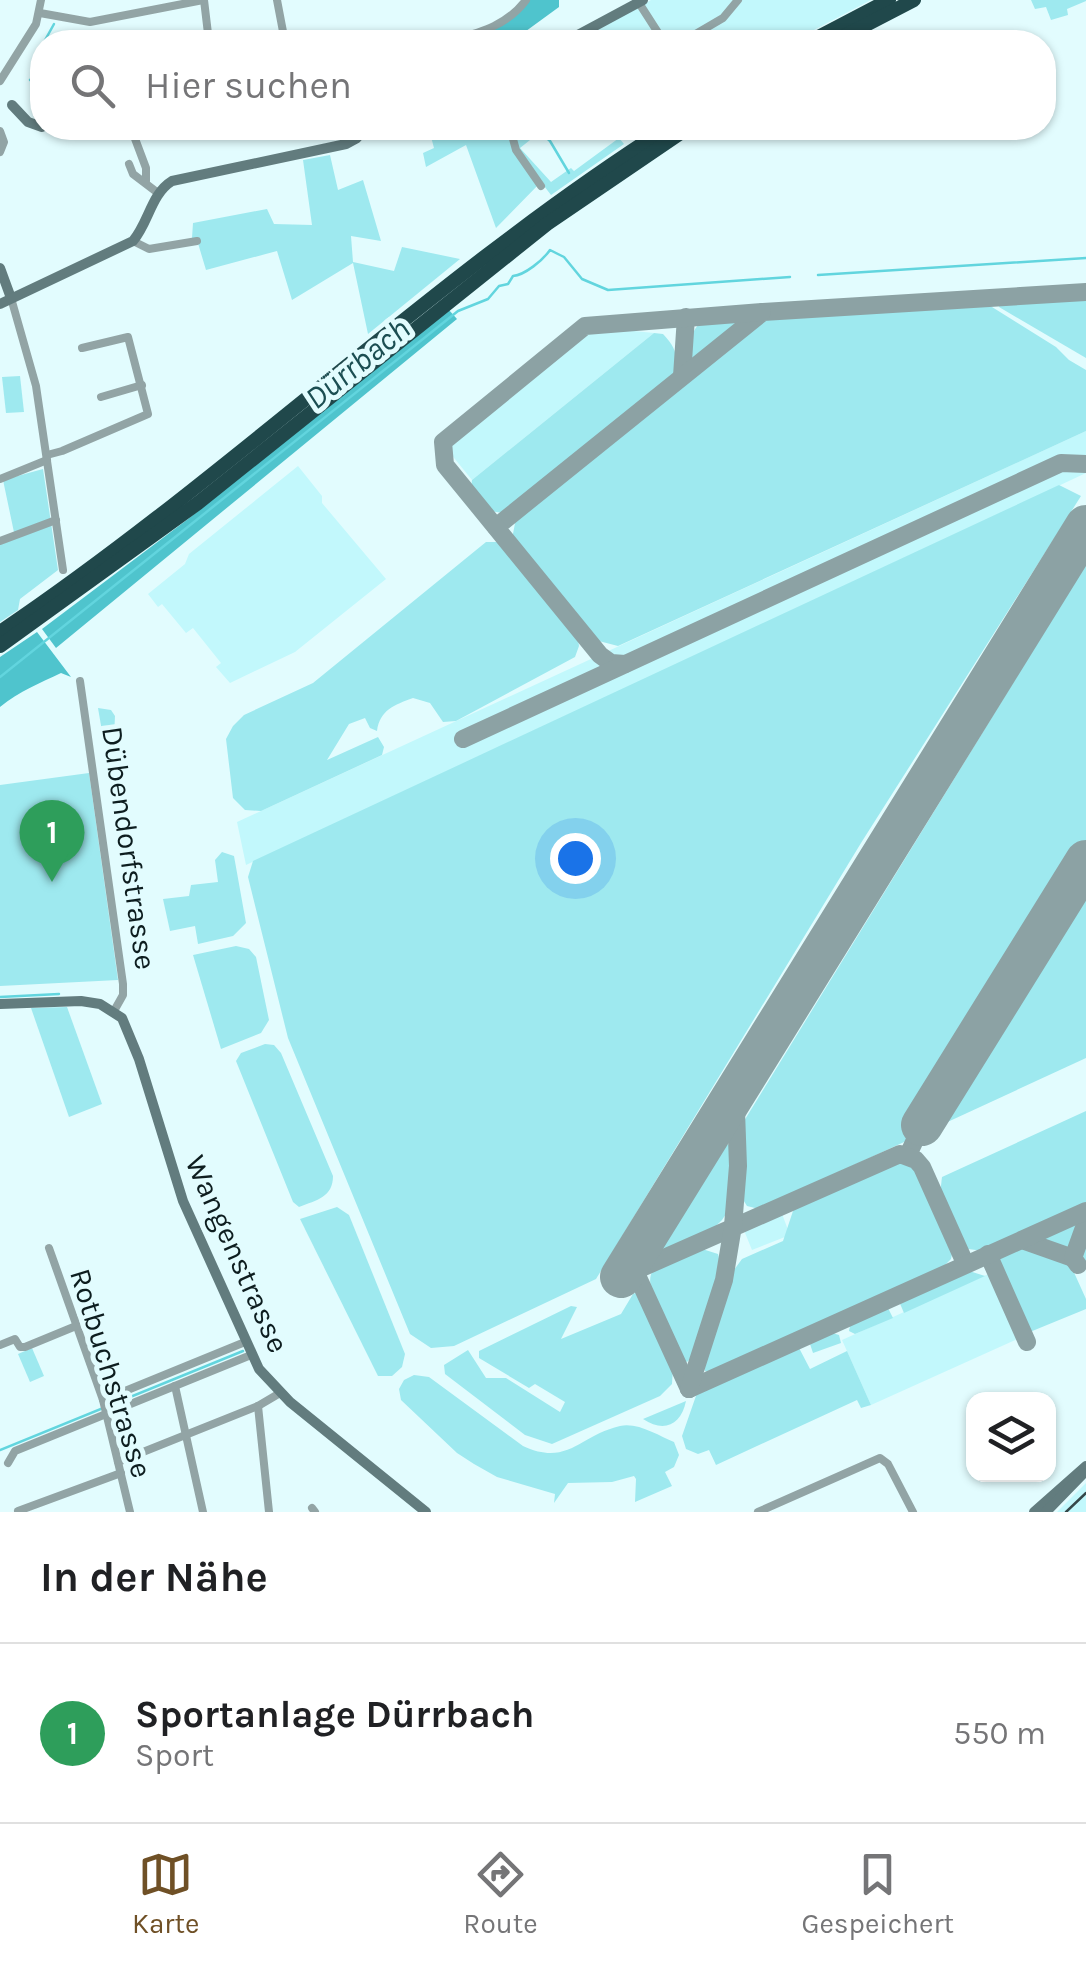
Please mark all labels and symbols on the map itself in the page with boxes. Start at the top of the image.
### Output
water label: Dürrbach [298,310,417,417]
street label: Dübendorfstrasse [94,724,164,972]
pin: 1 [20,800,84,882]
your location [550,833,601,884]
street label: Wangenstrasse [177,1150,297,1358]
street label: Rotbuchstrasse [62,1264,160,1482]

